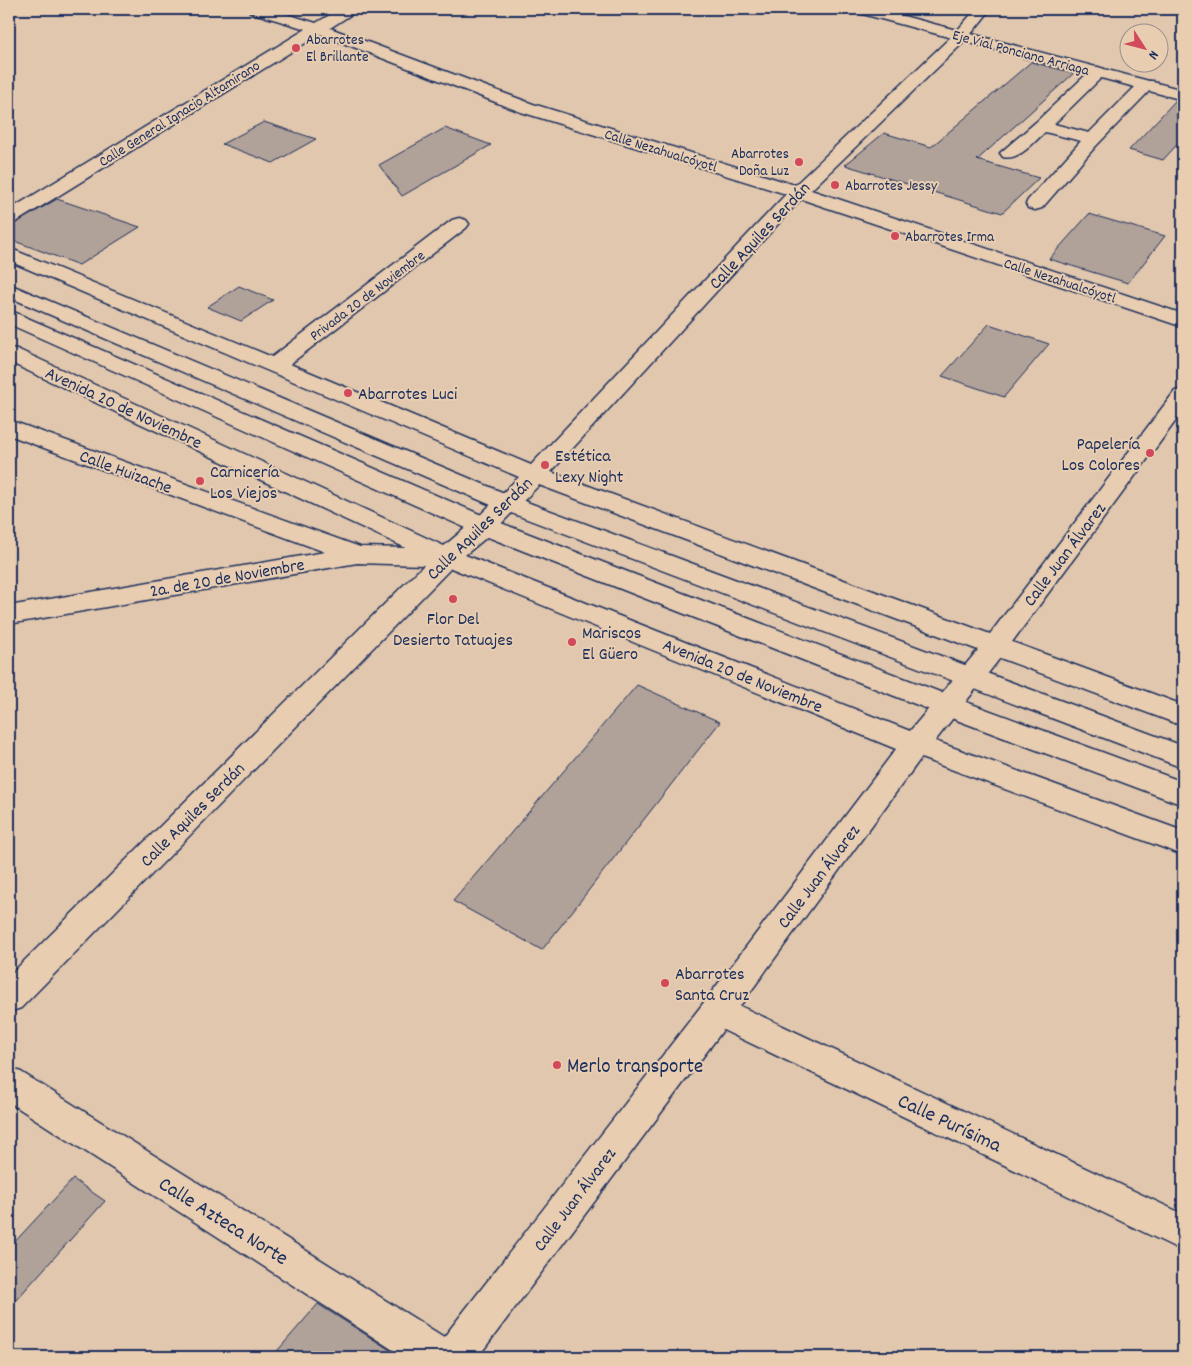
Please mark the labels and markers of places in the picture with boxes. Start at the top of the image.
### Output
place label: Abarrotes El Brillante [306,30,369,69]
marker: Abarrotes El Brillante [290,42,302,54]
place label: Abarrotes Doña Luz [731,144,789,183]
marker: Abarrotes Doña Luz [793,156,805,168]
place label: Abarrotes Jessy [845,176,938,198]
marker: Abarrotes Jessy [829,179,841,191]
place label: Abarrotes Irma [905,227,995,249]
marker: Abarrotes Irma [889,230,901,242]
place label: Abarrotes Luci [358,383,457,408]
marker: Abarrotes Luci [342,387,354,399]
place label: Papelería Los Colores [1062,433,1141,479]
place label: Estética Lexy Night [555,445,624,491]
marker: Papelería Los Colores [1144,447,1156,459]
marker: Estética Lexy Night [539,459,551,471]
place label: Carnicería Los Viejos [210,461,280,507]
marker: Carnicería Los Viejos [194,475,206,487]
marker: Flor Del Desierto Tatuajes [447,593,459,605]
place label: Flor Del Desierto Tatuajes [393,608,513,654]
place label: Mariscos El Güero [582,622,641,668]
marker: Mariscos El Güero [566,636,578,648]
place label: Abarrotes Santa Cruz [675,963,749,1009]
marker: Abarrotes Santa Cruz [659,977,671,989]
place label: Merlo transporte [567,1053,703,1083]
marker: Merlo transporte [551,1059,563,1071]

